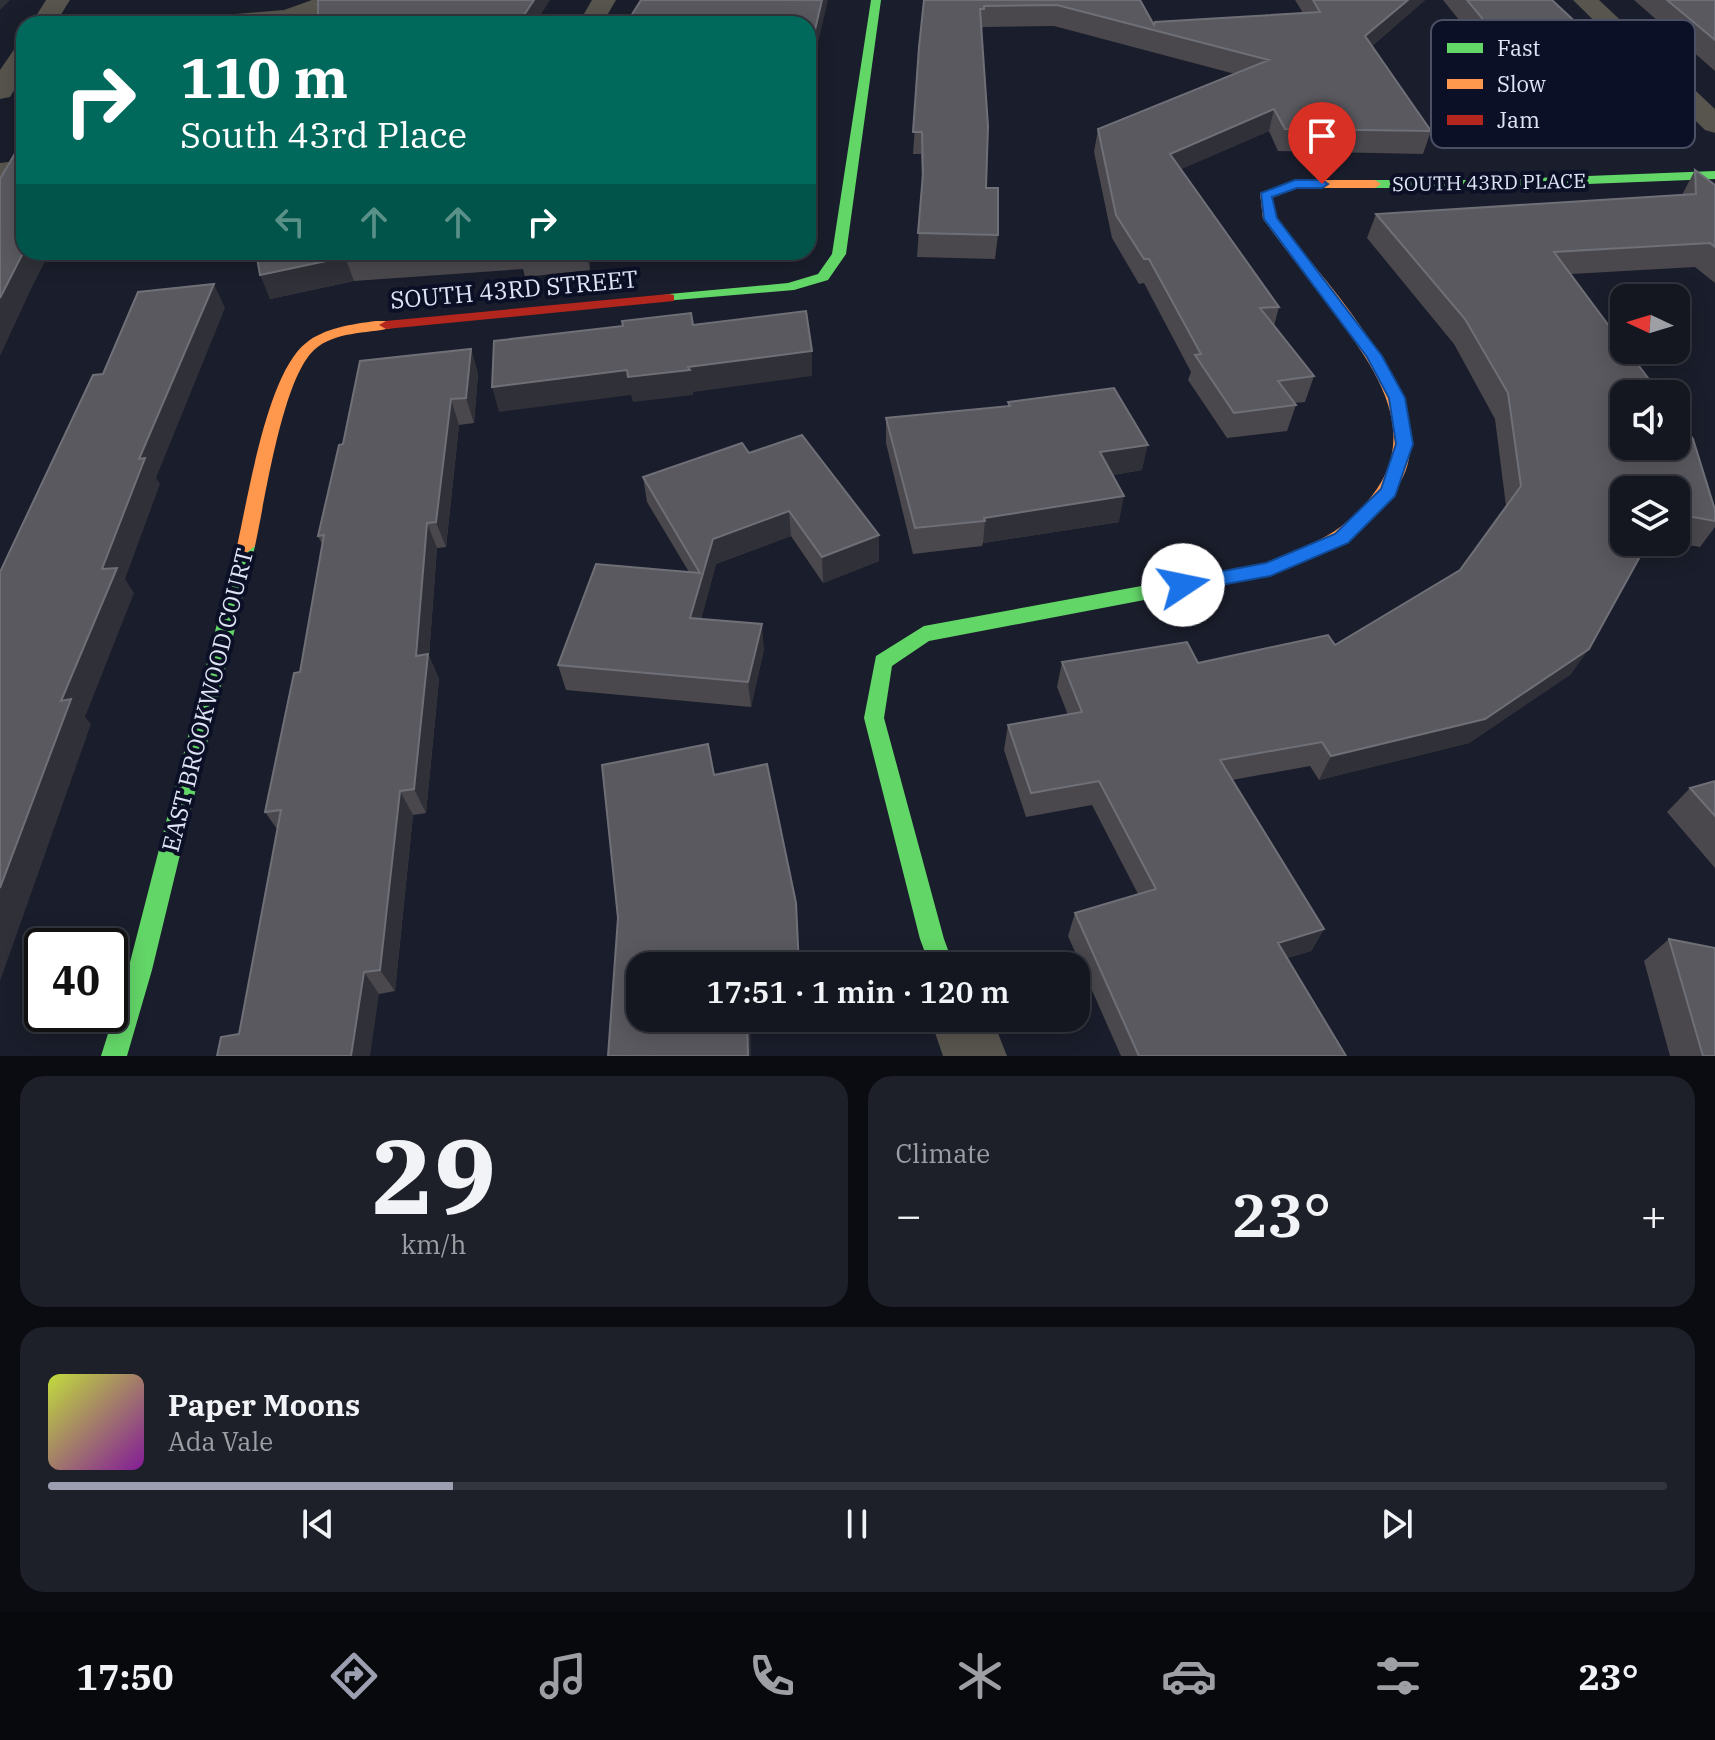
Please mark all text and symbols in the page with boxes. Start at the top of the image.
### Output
legend [1431,20,1695,148]
text: Fast [1497,33,1540,62]
text: 110 m [180,41,348,113]
icon: right [48,48,152,152]
text: Slow [1497,69,1546,98]
pin [1288,102,1356,184]
text: Jam [1497,105,1540,134]
text: South 43rd Place [180,111,467,158]
icon: arrive [1300,114,1344,158]
street label: SOUTH 43RD PLACE [1392,167,1586,197]
icon: left [268,200,312,244]
icon: ahead [352,200,396,244]
icon: ahead [436,200,480,244]
icon: right [520,200,564,244]
street label: SOUTH 43RD STREET [389,262,639,316]
north arrow [1610,284,1690,364]
map controls [1610,284,1690,556]
button: sound [1610,380,1690,460]
button: layers [1610,476,1690,556]
position arrow [1141,543,1225,627]
street label: EAST BROOKWOOD COURT [154,545,260,855]
speed limit sign: 40 [24,928,128,1032]
text: 17:51 · 1 min · 120 m [707,972,1009,1011]
text: 29 [371,1107,496,1243]
text: Climate [896,1136,990,1170]
text: 23° [1231,1175,1331,1254]
text: − [896,1186,922,1243]
text: + [1641,1186,1667,1243]
text: km/h [401,1227,467,1261]
text: Paper Moons [168,1385,360,1424]
text: Ada Vale [168,1424,273,1458]
icon: previous [296,1502,340,1546]
icon: pause [835,1502,879,1546]
icon: next [1375,1502,1419,1546]
icon: directions [326,1648,382,1704]
icon: music [535,1648,591,1704]
icon: phone [744,1648,800,1704]
icon: climate [952,1648,1008,1704]
icon: car [1161,1648,1217,1704]
icon: filters [1370,1648,1426,1704]
text: 17:50 [76,1653,174,1700]
text: 23° [1578,1653,1639,1700]

